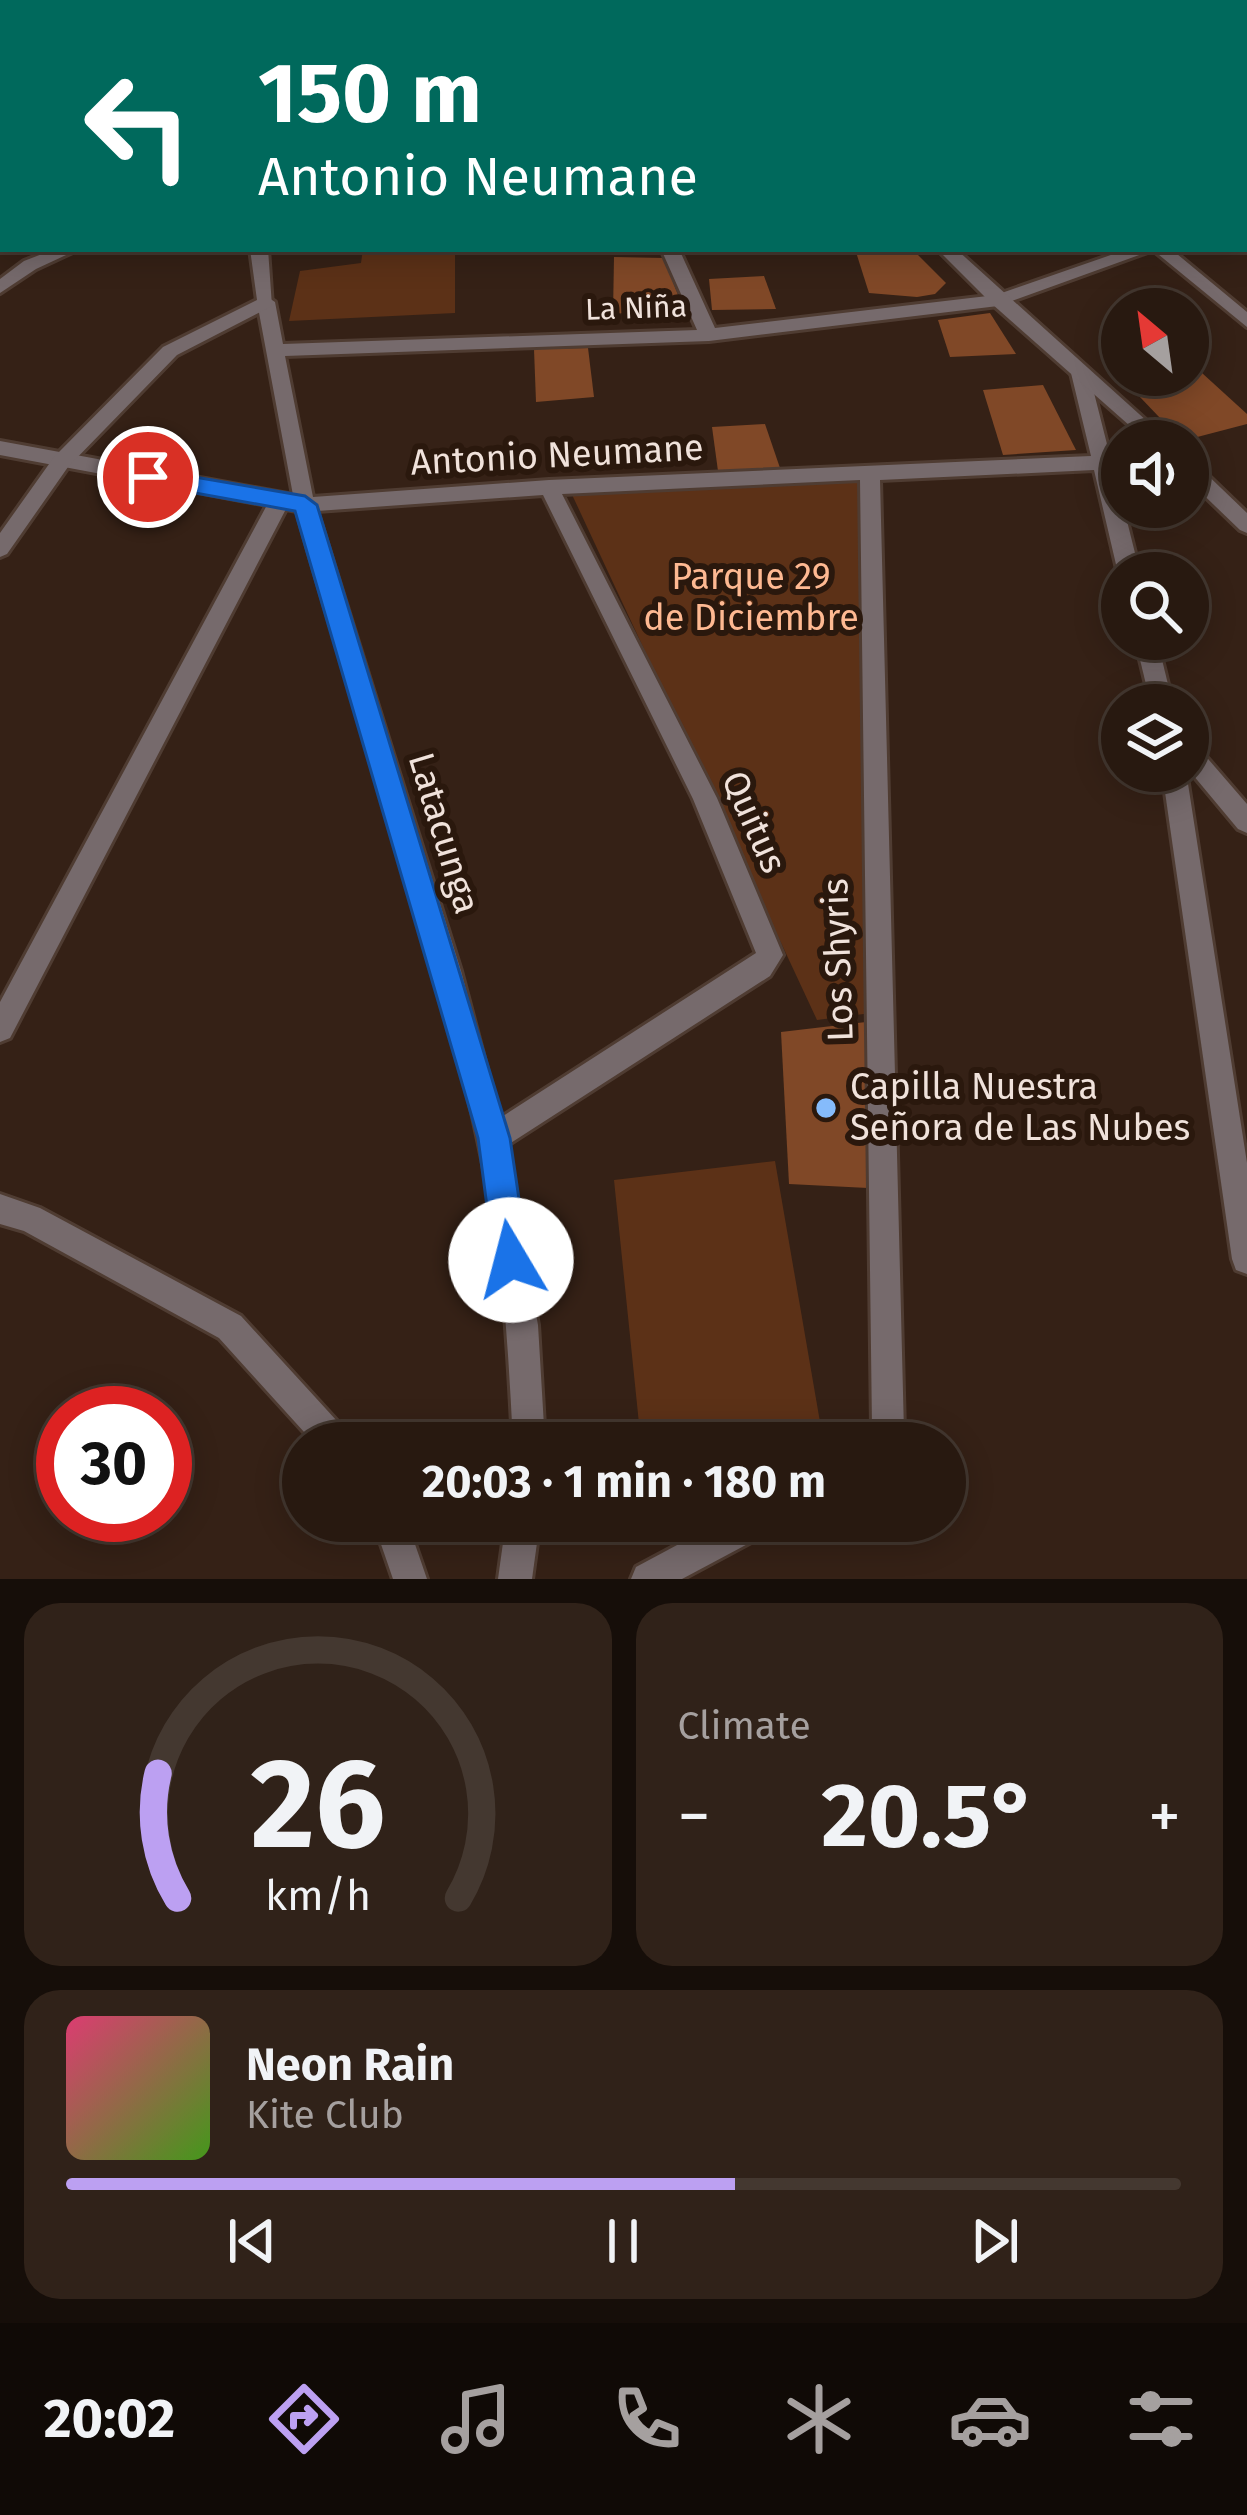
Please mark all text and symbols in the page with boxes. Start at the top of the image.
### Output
text: 150 m [258,43,482,144]
icon: left [60,48,216,204]
text: Antonio Neumane [258,145,698,209]
street label: La Niña [585,288,687,328]
north arrow [1101,288,1209,396]
map controls [1101,288,1209,792]
button: sound [1101,420,1209,528]
street label: Antonio Neumane [409,425,705,485]
pin [97,426,199,528]
icon: arrive [115,444,181,510]
button: search [1101,552,1209,660]
park label: Parque 29 de Diciembre [643,555,859,640]
button: layers [1101,684,1209,792]
street label: Latacunga [399,747,489,919]
street label: Quitus [712,764,796,880]
street label: Los Shyris [813,878,863,1042]
place label: Capilla Nuestra Señora de Las Nubes [850,1065,1190,1150]
marker: Capilla Nuestra Señora de Las Nubes [813,1095,839,1121]
position arrow [448,1197,574,1323]
speed limit sign: 30 [36,1386,192,1542]
text: 20:03 · 1 min · 180 m [422,1455,826,1509]
text: Climate [678,1703,811,1749]
text: 26 [250,1730,385,1880]
text: 20.5° [821,1762,1037,1870]
text: − [678,1777,711,1856]
text: + [1148,1777,1181,1856]
text: km/h [265,1869,371,1920]
text: Neon Rain [246,2038,454,2092]
text: Kite Club [246,2092,404,2138]
icon: previous [219,2208,285,2274]
icon: pause [590,2208,656,2274]
icon: next [962,2208,1028,2274]
icon: directions [262,2377,346,2461]
icon: music [434,2377,518,2461]
icon: phone [605,2377,689,2461]
icon: climate [777,2377,861,2461]
icon: car [948,2377,1032,2461]
icon: filters [1119,2377,1203,2461]
text: 20:02 [44,2387,175,2451]

